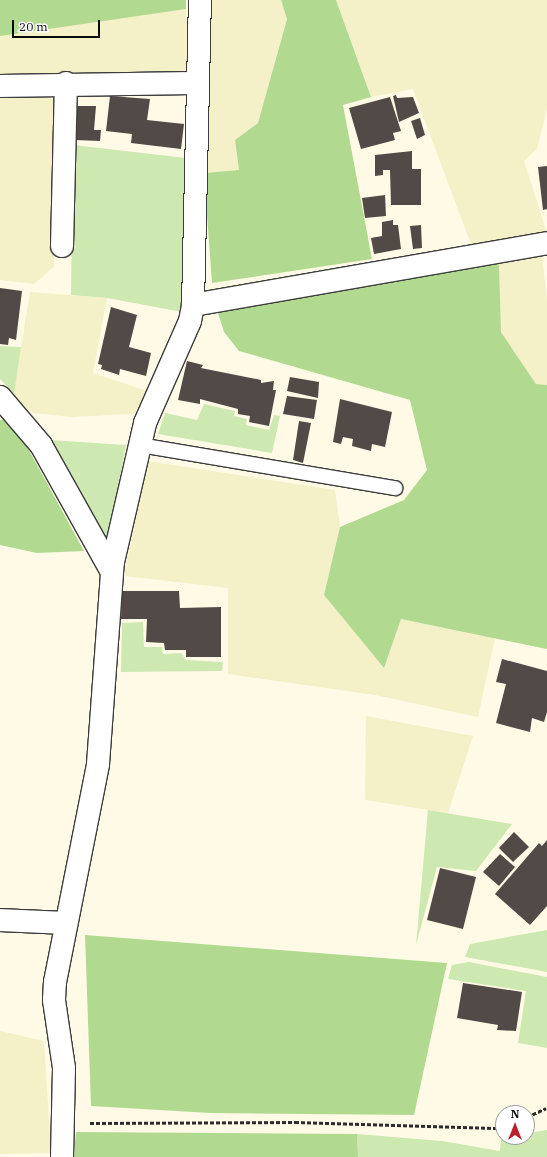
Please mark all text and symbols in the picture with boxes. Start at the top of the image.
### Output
scale bar [14,12,102,38]
text: 20 m [19,19,48,34]
north arrow [495,1105,535,1145]
text: N [511,1107,519,1121]

